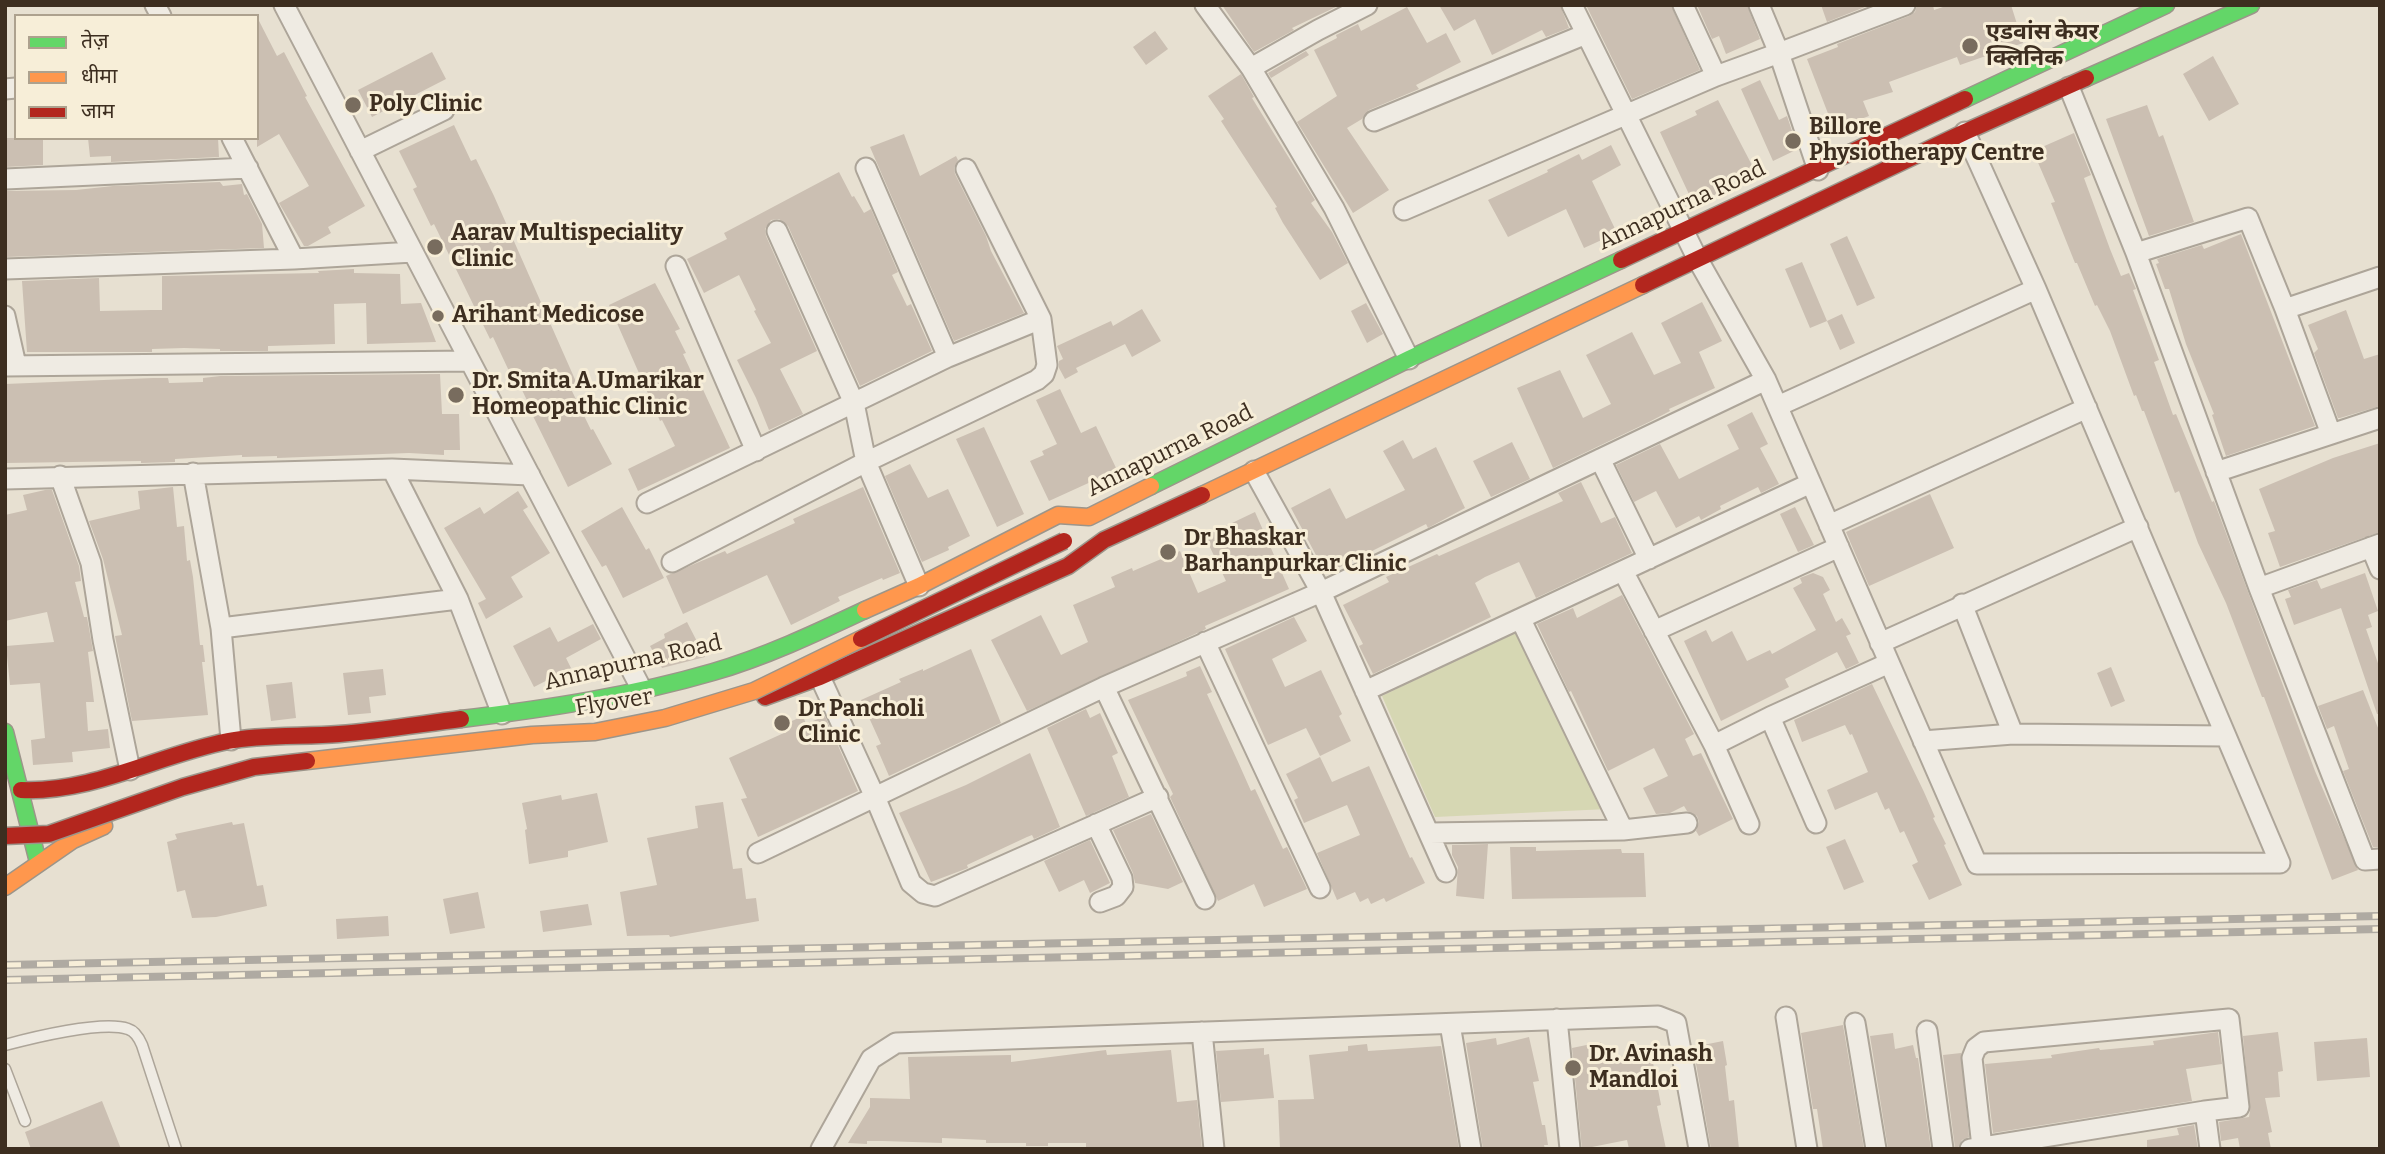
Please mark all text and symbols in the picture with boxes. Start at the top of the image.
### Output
legend [14,14,259,140]
place label: एडवांस केयर क्लिनिक [1986,19,2099,73]
text: तेज़ [81,28,109,54]
marker: एडवांस केयर क्लिनिक [1960,36,1980,56]
text: धीमा [81,63,117,89]
place label: Poly Clinic [369,91,482,119]
marker: Poly Clinic [343,95,363,115]
text: जाम [81,98,115,124]
place label: Billore Physiotherapy Centre [1809,114,2044,168]
marker: Billore Physiotherapy Centre [1783,131,1803,151]
street label: Annapurna Road [1594,155,1770,257]
place label: Aarav Multispeciality Clinic [451,220,683,274]
marker: Aarav Multispeciality Clinic [425,237,445,257]
place label: Arihant Medicose [452,302,644,330]
marker: Arihant Medicose [430,308,446,324]
place label: Dr. Smita A.Umarikar Homeopathic Clinic [472,368,704,422]
marker: Dr. Smita A.Umarikar Homeopathic Clinic [446,385,466,405]
street label: Annapurna Road [1083,399,1257,503]
place label: Dr Bhaskar Barhanpurkar Clinic [1184,525,1407,579]
marker: Dr Bhaskar Barhanpurkar Clinic [1158,542,1178,562]
street label: Annapurna Road [542,629,724,697]
street label: Flyover [573,683,655,723]
place label: Dr Pancholi Clinic [798,696,924,750]
marker: Dr Pancholi Clinic [772,713,792,733]
place label: Dr. Avinash Mandloi [1589,1041,1713,1095]
marker: Dr. Avinash Mandloi [1563,1058,1583,1078]

